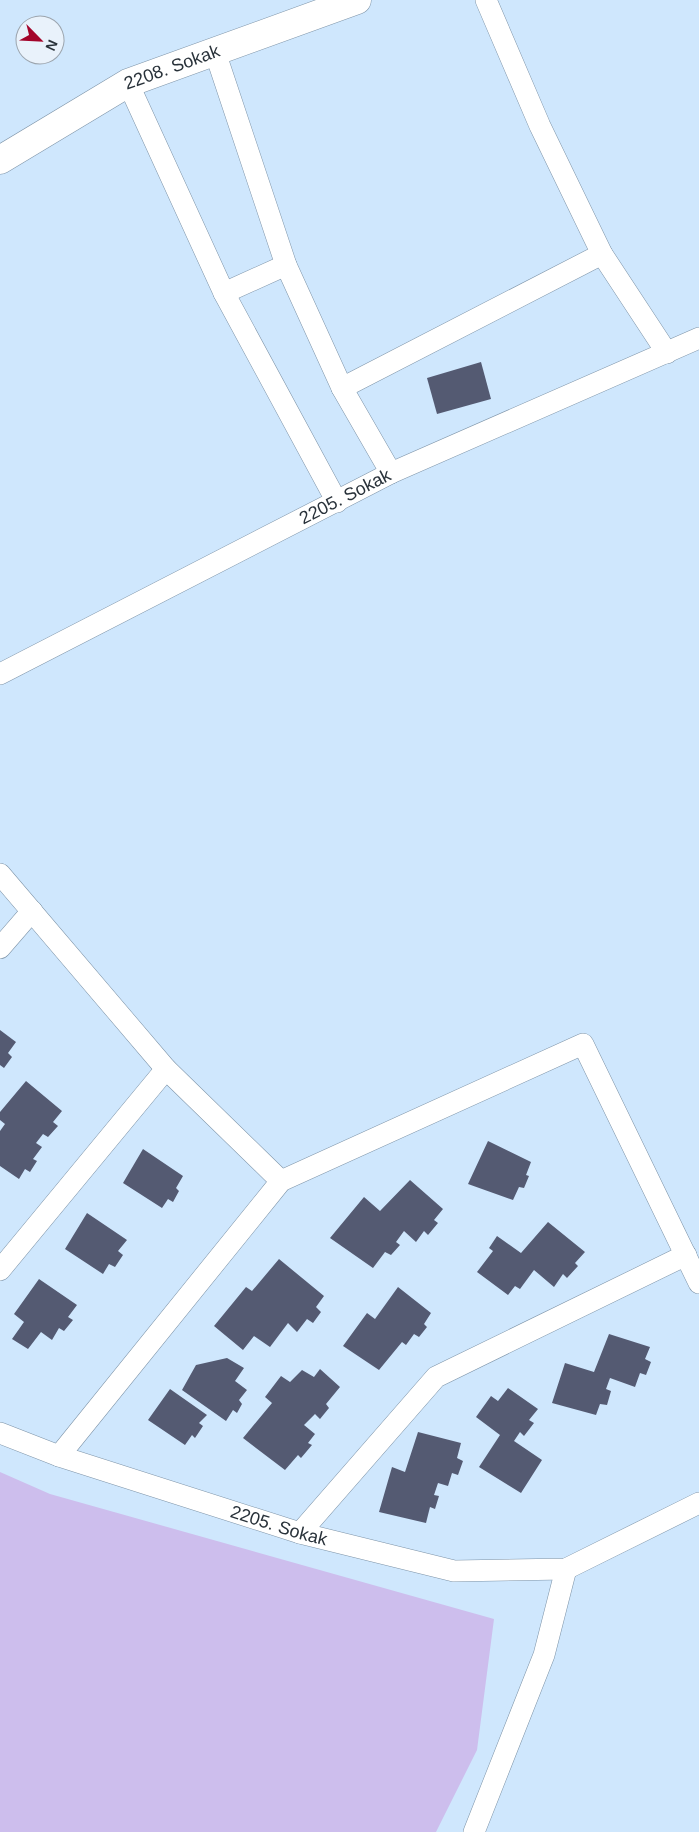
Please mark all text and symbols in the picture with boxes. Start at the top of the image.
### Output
north arrow [15,15,65,65]
text: N [43,37,61,53]
street label: 2208. Sokak [121,40,223,94]
street label: 2205. Sokak [296,464,395,528]
street label: 2205. Sokak [228,1501,330,1550]

